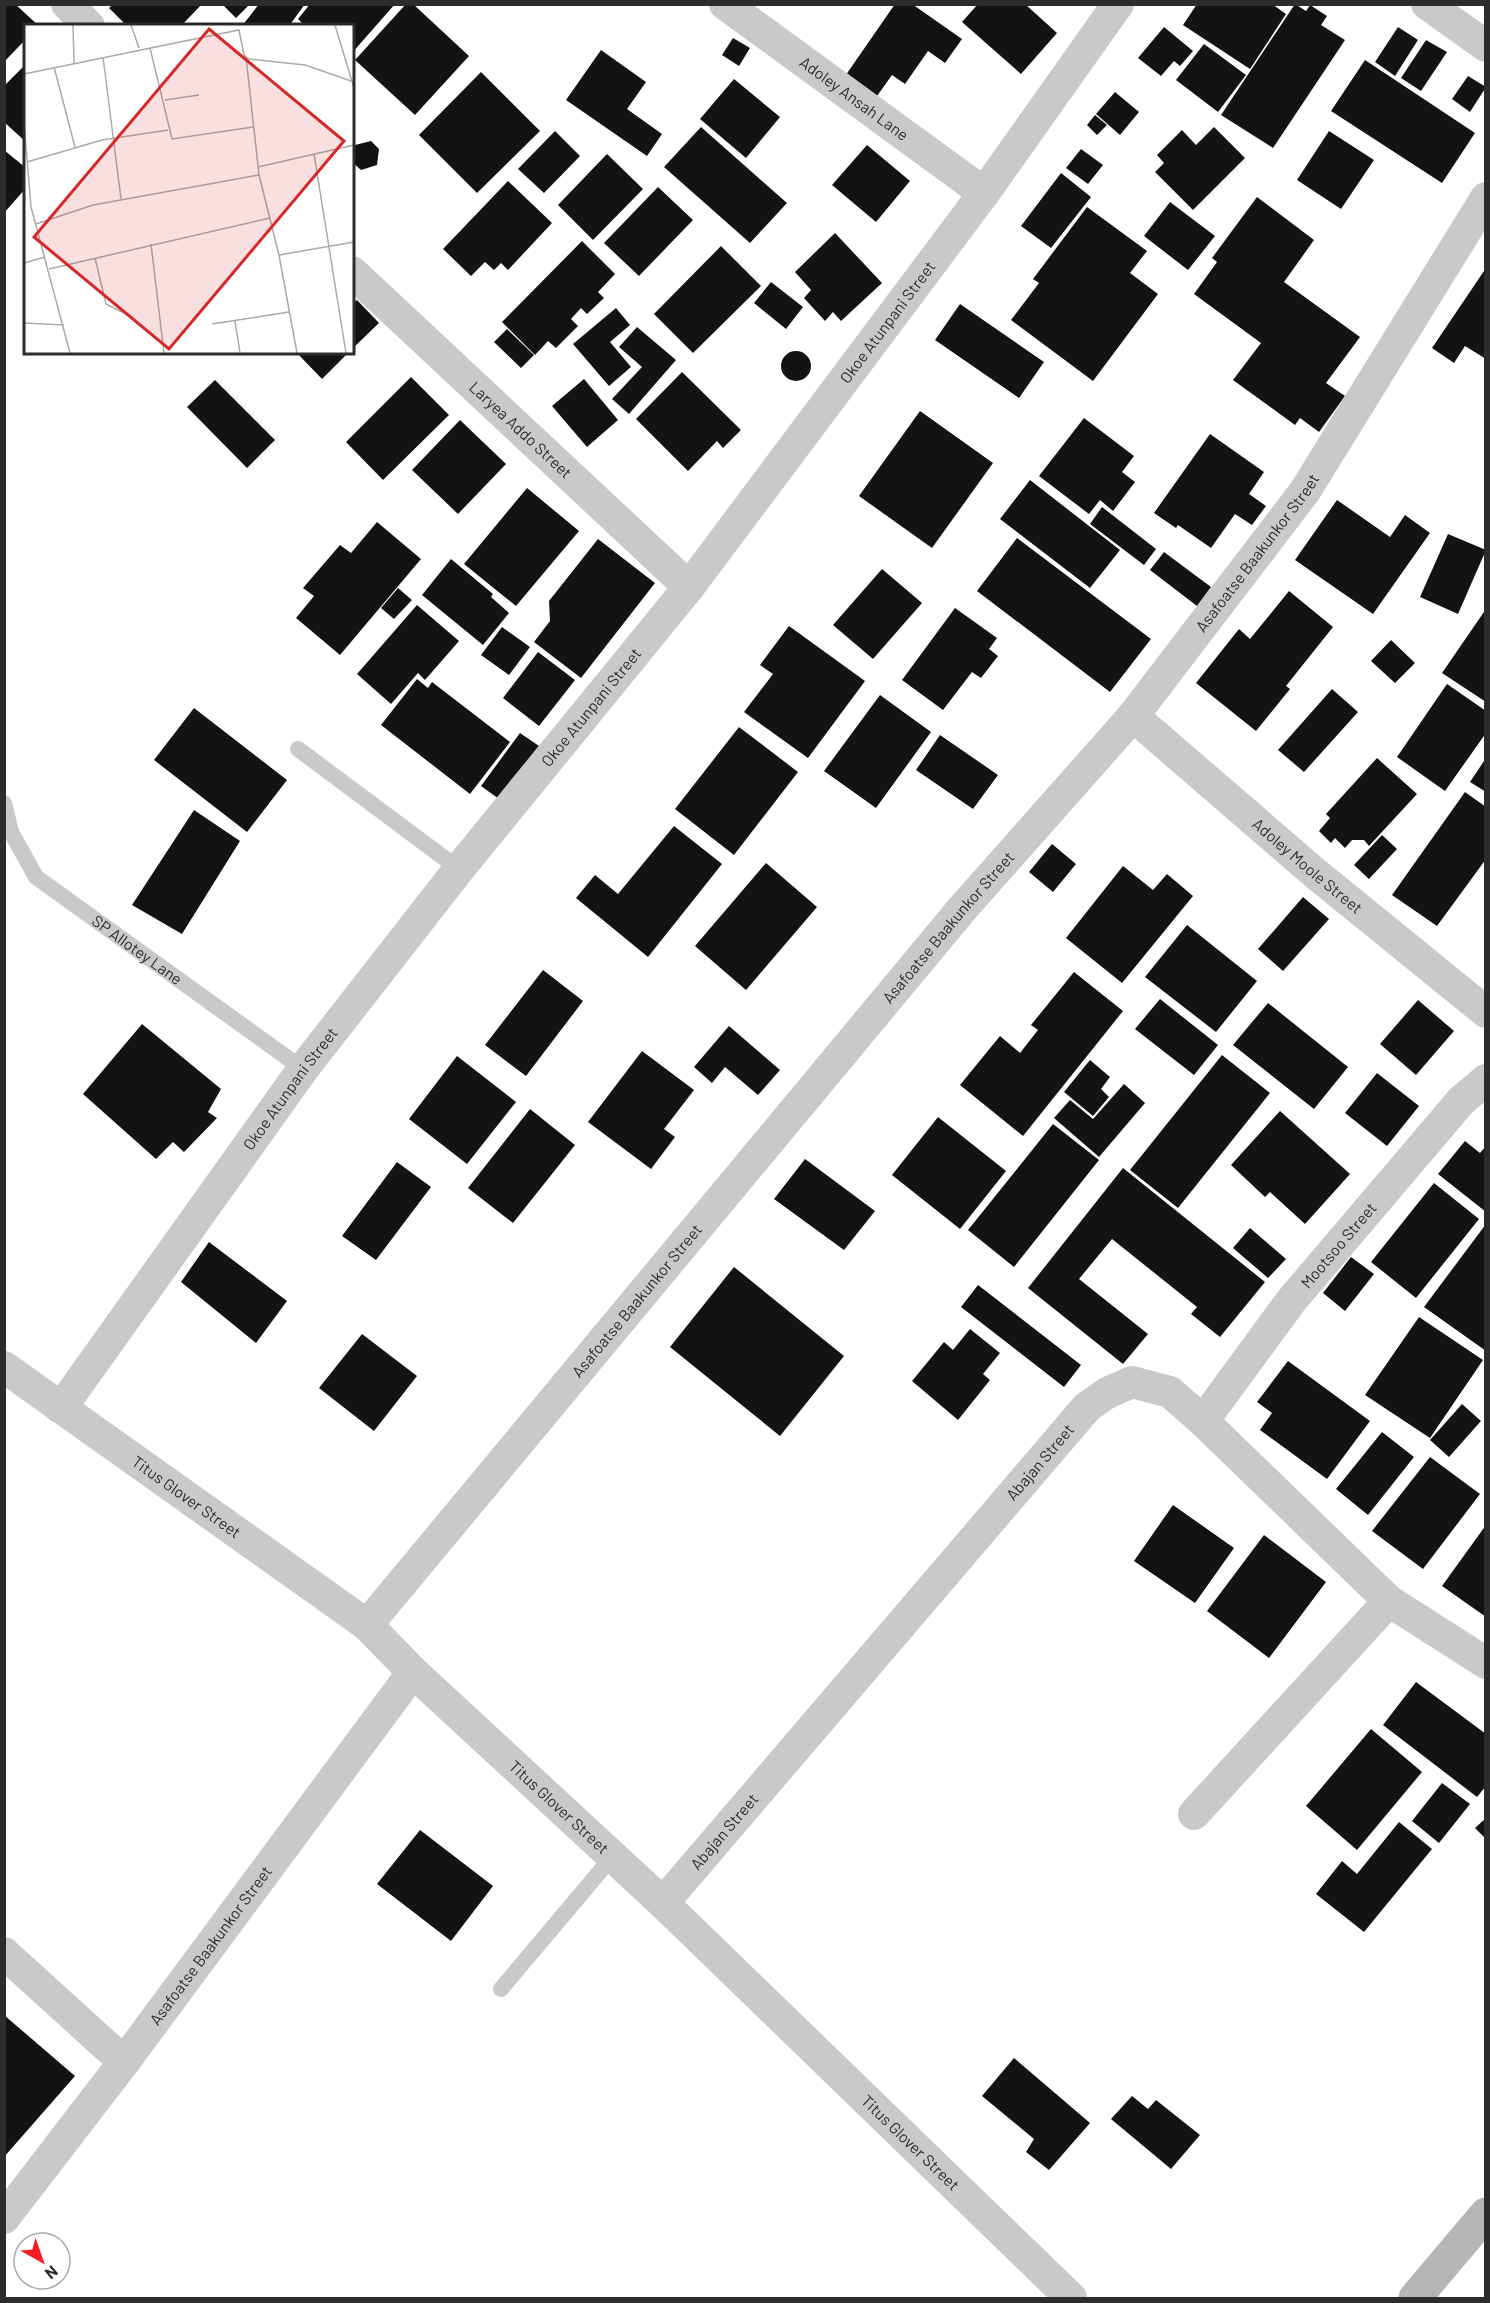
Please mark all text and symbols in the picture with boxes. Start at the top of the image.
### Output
inset map [24,24,354,354]
street label: Adoley Ansah Lane [796,52,913,144]
street label: Okoe Atunpani Street [835,257,939,386]
street label: Laryea Addo Street [466,377,576,482]
street label: Asafoatse Baakunkor Street [1191,470,1322,635]
street label: Okoe Atunpani Street [537,644,645,770]
street label: Adoley Moole Street [1249,814,1367,917]
street label: Asafoatse Baakunkor Street [878,847,1018,1007]
street label: SP Allotey Lane [89,911,186,988]
street label: Okoe Atunpani Street [238,1023,341,1153]
street label: Mootsoo Street [1296,1198,1380,1292]
street label: Asafoatse Baakunkor Street [567,1220,705,1381]
street label: Abajan Street [1002,1420,1077,1504]
street label: Titus Glover Street [129,1451,245,1541]
street label: Titus Glover Street [506,1756,613,1857]
street label: Abajan Street [686,1789,762,1873]
street label: Asafoatse Baakunkor Street [145,1862,275,2028]
street label: Titus Glover Street [858,2091,964,2194]
north arrow [12,2231,72,2291]
text: N [42,2262,62,2284]

